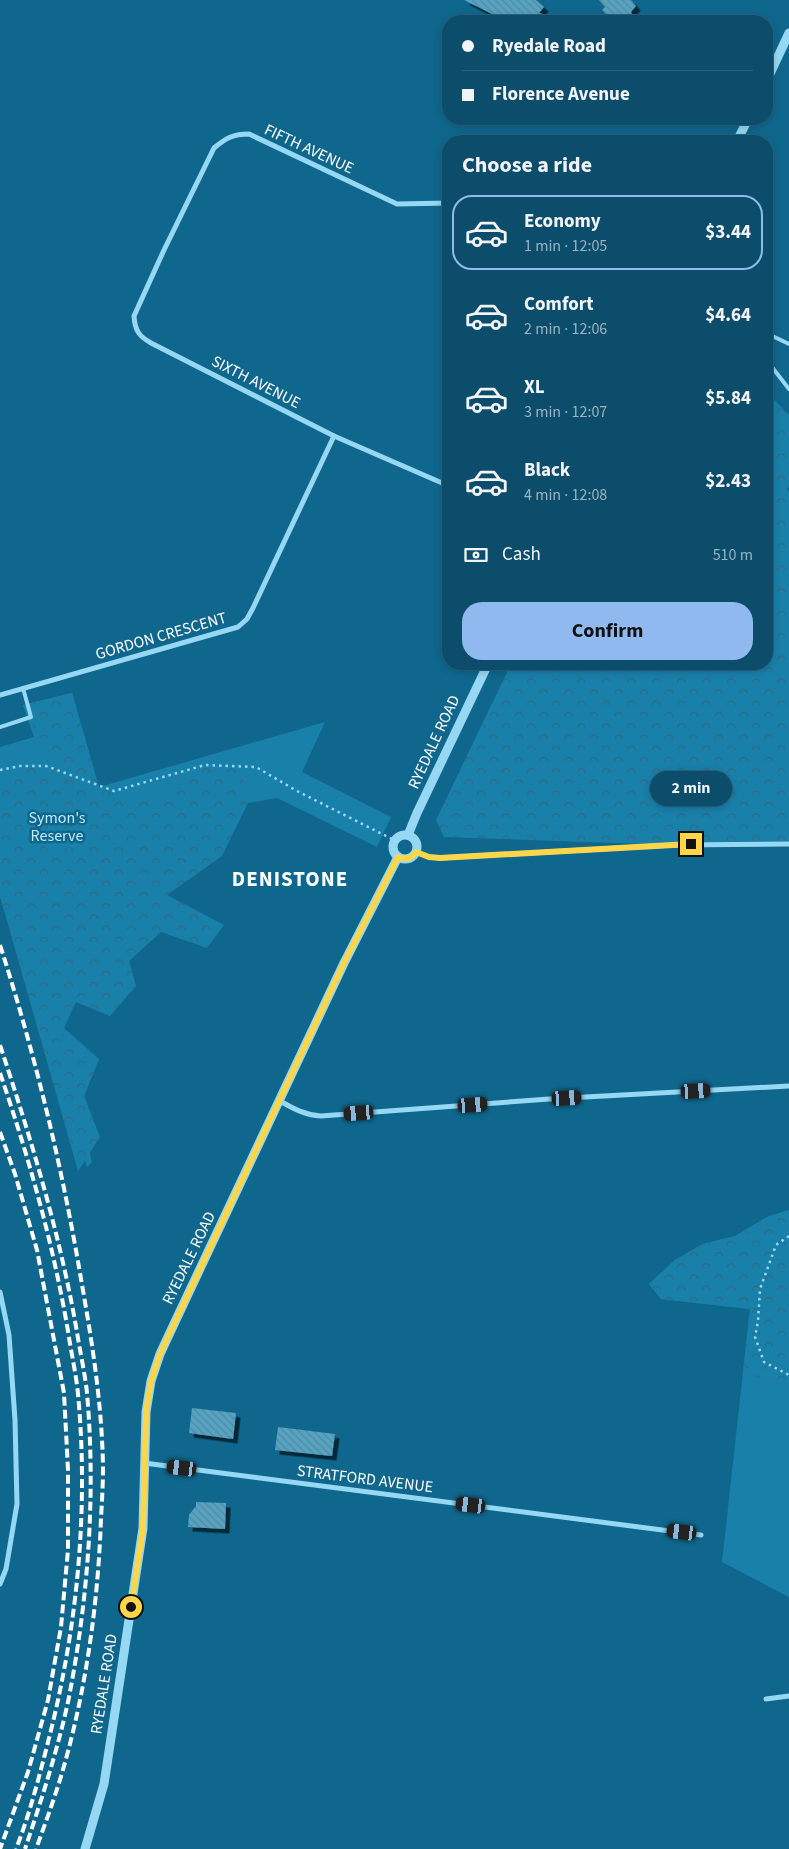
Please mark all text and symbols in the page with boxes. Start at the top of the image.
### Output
text: Ryedale Road [492,33,606,60]
text: Florence Avenue [492,81,630,108]
street label: FIFTH AVENUE [261,119,357,179]
text: Choose a ride [462,149,592,181]
text: Economy [524,208,601,235]
icon: car [464,210,509,255]
text: $3.44 [705,219,751,246]
text: 1 min · 12:05 [524,235,607,257]
text: Comfort [524,291,594,318]
icon: car [464,293,509,338]
text: $4.64 [705,302,751,329]
text: 2 min · 12:06 [524,318,607,340]
street label: SIXTH AVENUE [208,350,304,414]
text: XL [524,374,545,401]
icon: car [464,376,509,421]
text: $5.84 [705,385,751,412]
text: 3 min · 12:07 [524,401,607,423]
text: Black [524,457,570,484]
icon: car [464,459,509,504]
text: $2.43 [705,468,751,495]
text: 4 min · 12:08 [524,484,607,506]
icon: cash [462,541,490,569]
text: Cash [502,541,541,568]
text: 510 m [713,544,753,566]
button: Confirm [462,602,753,660]
street label: GORDON CRESCENT [93,607,229,665]
street label: RYEDALE ROAD [403,691,465,792]
callout: 2 min [650,772,732,806]
text: 2 min [672,777,710,799]
park label: Symon's Reserve [28,807,86,847]
route end [680,833,702,855]
district label: DENISTONE [232,864,348,894]
car [680,1083,711,1099]
car [551,1090,582,1106]
car [457,1096,488,1114]
car [343,1104,374,1122]
street label: RYEDALE ROAD [157,1208,221,1308]
car [166,1459,197,1477]
street label: STRATFORD AVENUE [296,1460,434,1498]
car [455,1496,486,1514]
car [666,1523,697,1541]
route start [120,1596,142,1618]
street label: RYEDALE ROAD [85,1632,123,1736]

